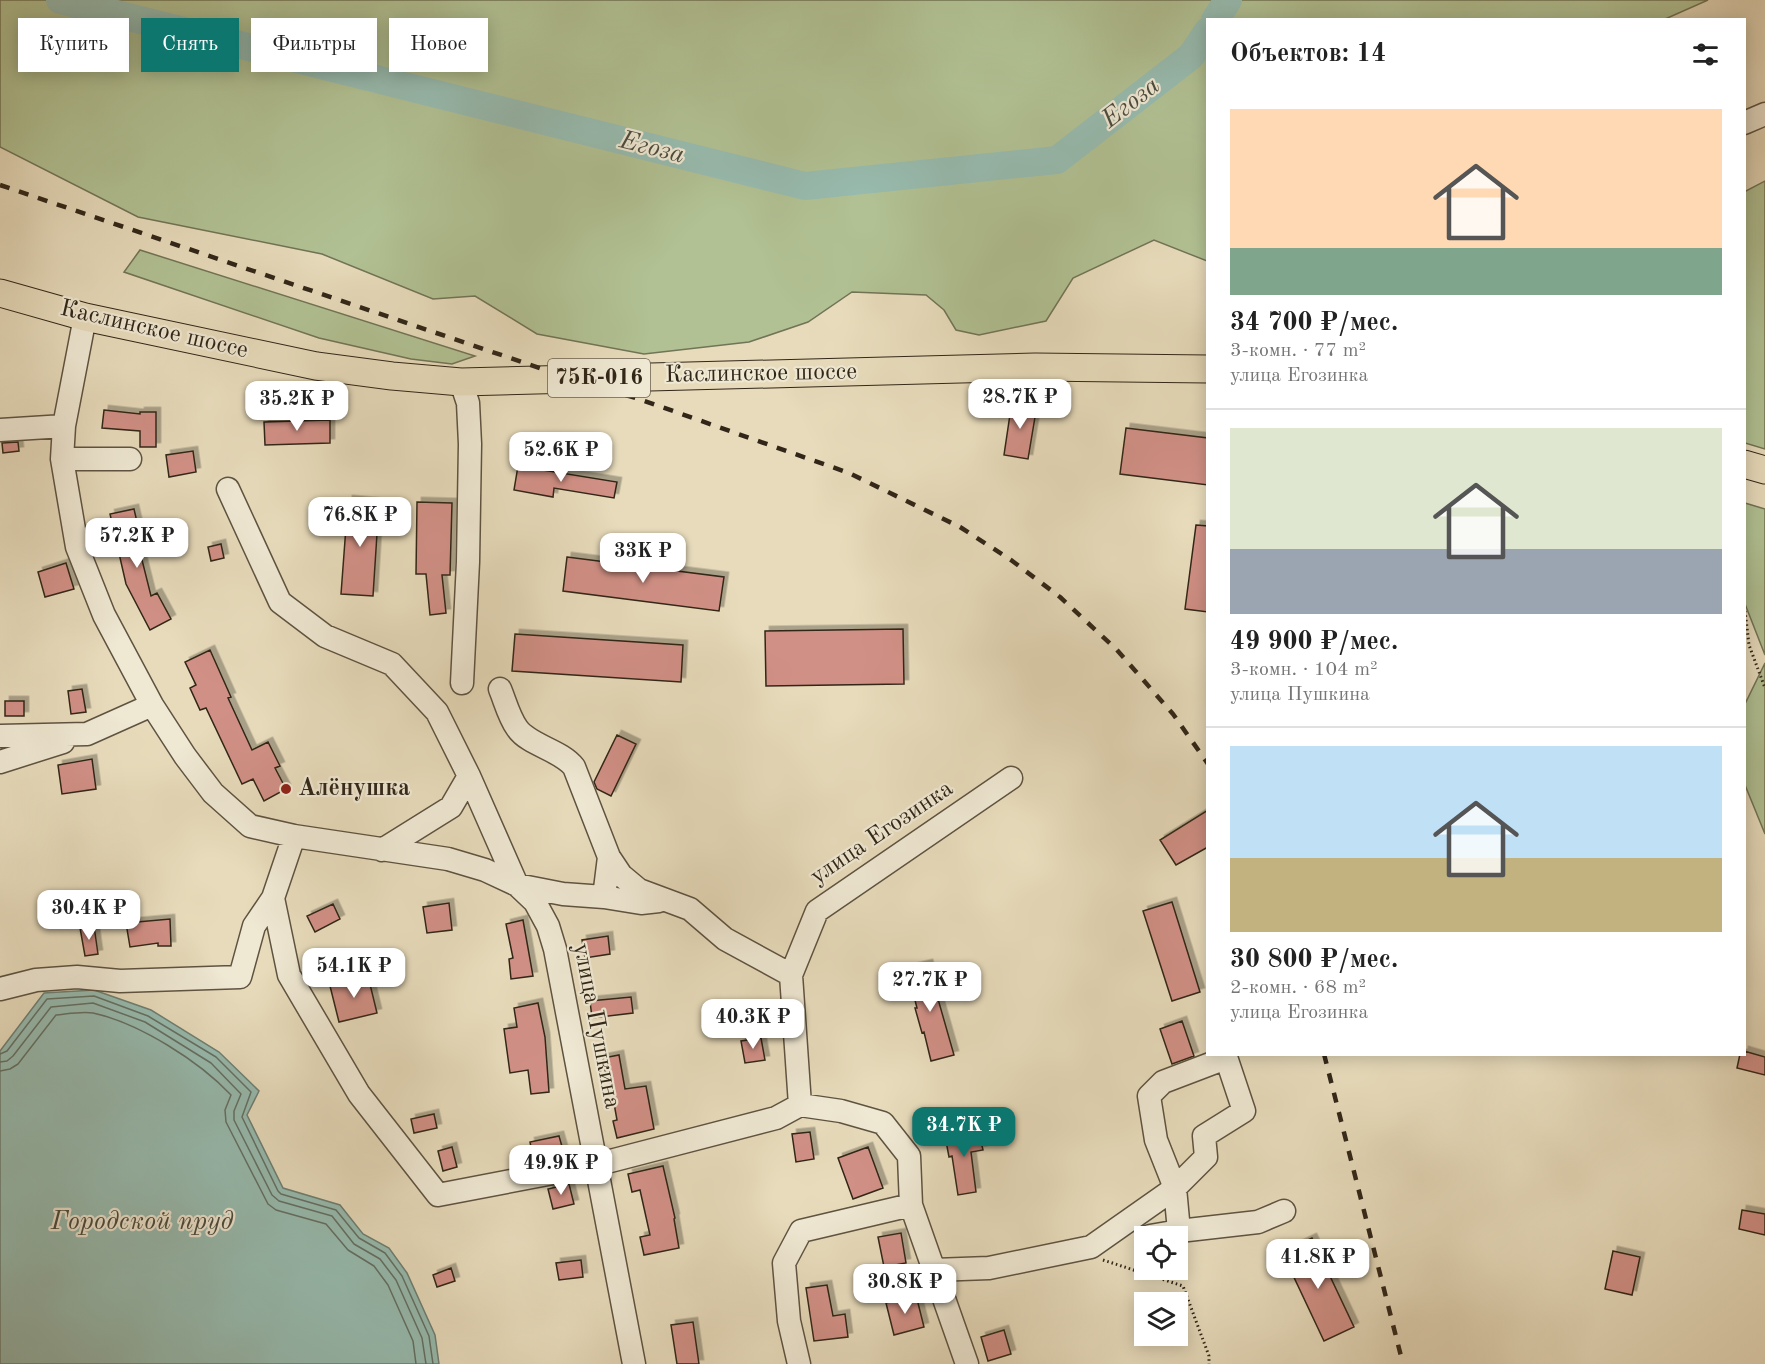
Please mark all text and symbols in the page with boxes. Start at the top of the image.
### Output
chip: Купить [18,18,129,72]
chip: Снять [141,18,239,72]
chip: Фильтры [251,18,377,72]
chip: Новое [389,18,488,72]
icon: filters [1689,38,1722,71]
text: Объектов: 14 [1230,41,1386,67]
water label: Егоза [1096,72,1165,134]
water label: Егоза [616,127,687,169]
icon: home [1422,148,1530,256]
street label: Каслинское шоссе [58,297,250,363]
text: 34 700 ₽/мес. [1230,310,1398,336]
text: 3-комн. · 77 m² [1230,341,1366,361]
road number: 75К-016 [548,359,650,397]
street label: Каслинское шоссе [665,360,857,388]
text: улица Егозинка [1230,366,1368,386]
pin: 28.7K ₽ [965,379,1075,430]
pin: 35.2K ₽ [242,381,352,432]
text: 28.7K ₽ [982,388,1058,408]
text: 35.2K ₽ [259,390,335,410]
pin: 52.6K ₽ [506,432,616,483]
text: 52.6K ₽ [523,441,599,461]
icon: home [1422,467,1530,575]
pin: 76.8K ₽ [305,497,415,548]
text: 76.8K ₽ [322,506,398,526]
pin: 57.2K ₽ [82,518,192,569]
text: 57.2K ₽ [99,527,175,547]
pin: 33K ₽ [601,533,685,584]
text: 33K ₽ [614,542,672,562]
text: 49 900 ₽/мес. [1230,629,1398,655]
text: 3-комн. · 104 m² [1230,660,1378,680]
text: улица Пушкина [1230,685,1370,705]
place label: Алёнушка [298,777,410,801]
street label: улица Егозинка [806,777,958,889]
marker: Алёнушка [279,782,293,796]
icon: home [1422,785,1530,893]
pin: 30.4K ₽ [34,890,144,941]
text: 30.4K ₽ [51,899,127,919]
street label: улица Пушкина [568,941,624,1111]
text: 30 800 ₽/мес. [1230,947,1398,973]
pin: 54.1K ₽ [299,948,409,999]
text: 54.1K ₽ [316,957,392,977]
pin: 27.7K ₽ [875,962,985,1013]
text: 27.7K ₽ [892,971,968,991]
text: 2-комн. · 68 m² [1230,978,1366,998]
pin: 40.3K ₽ [698,999,808,1050]
text: улица Егозинка [1230,1003,1368,1023]
text: 40.3K ₽ [715,1008,791,1028]
pin: 34.7K ₽ [909,1107,1019,1158]
text: 34.7K ₽ [926,1116,1002,1136]
pin: 49.9K ₽ [506,1145,616,1196]
text: 49.9K ₽ [523,1154,599,1174]
water label: Городской пруд [50,1209,233,1235]
map controls [1134,1226,1188,1346]
button: locate [1134,1226,1188,1280]
pin: 41.8K ₽ [1263,1239,1373,1290]
text: 41.8K ₽ [1280,1248,1356,1268]
pin: 30.8K ₽ [850,1264,960,1315]
text: 30.8K ₽ [867,1273,943,1293]
button: layers [1134,1292,1188,1346]

